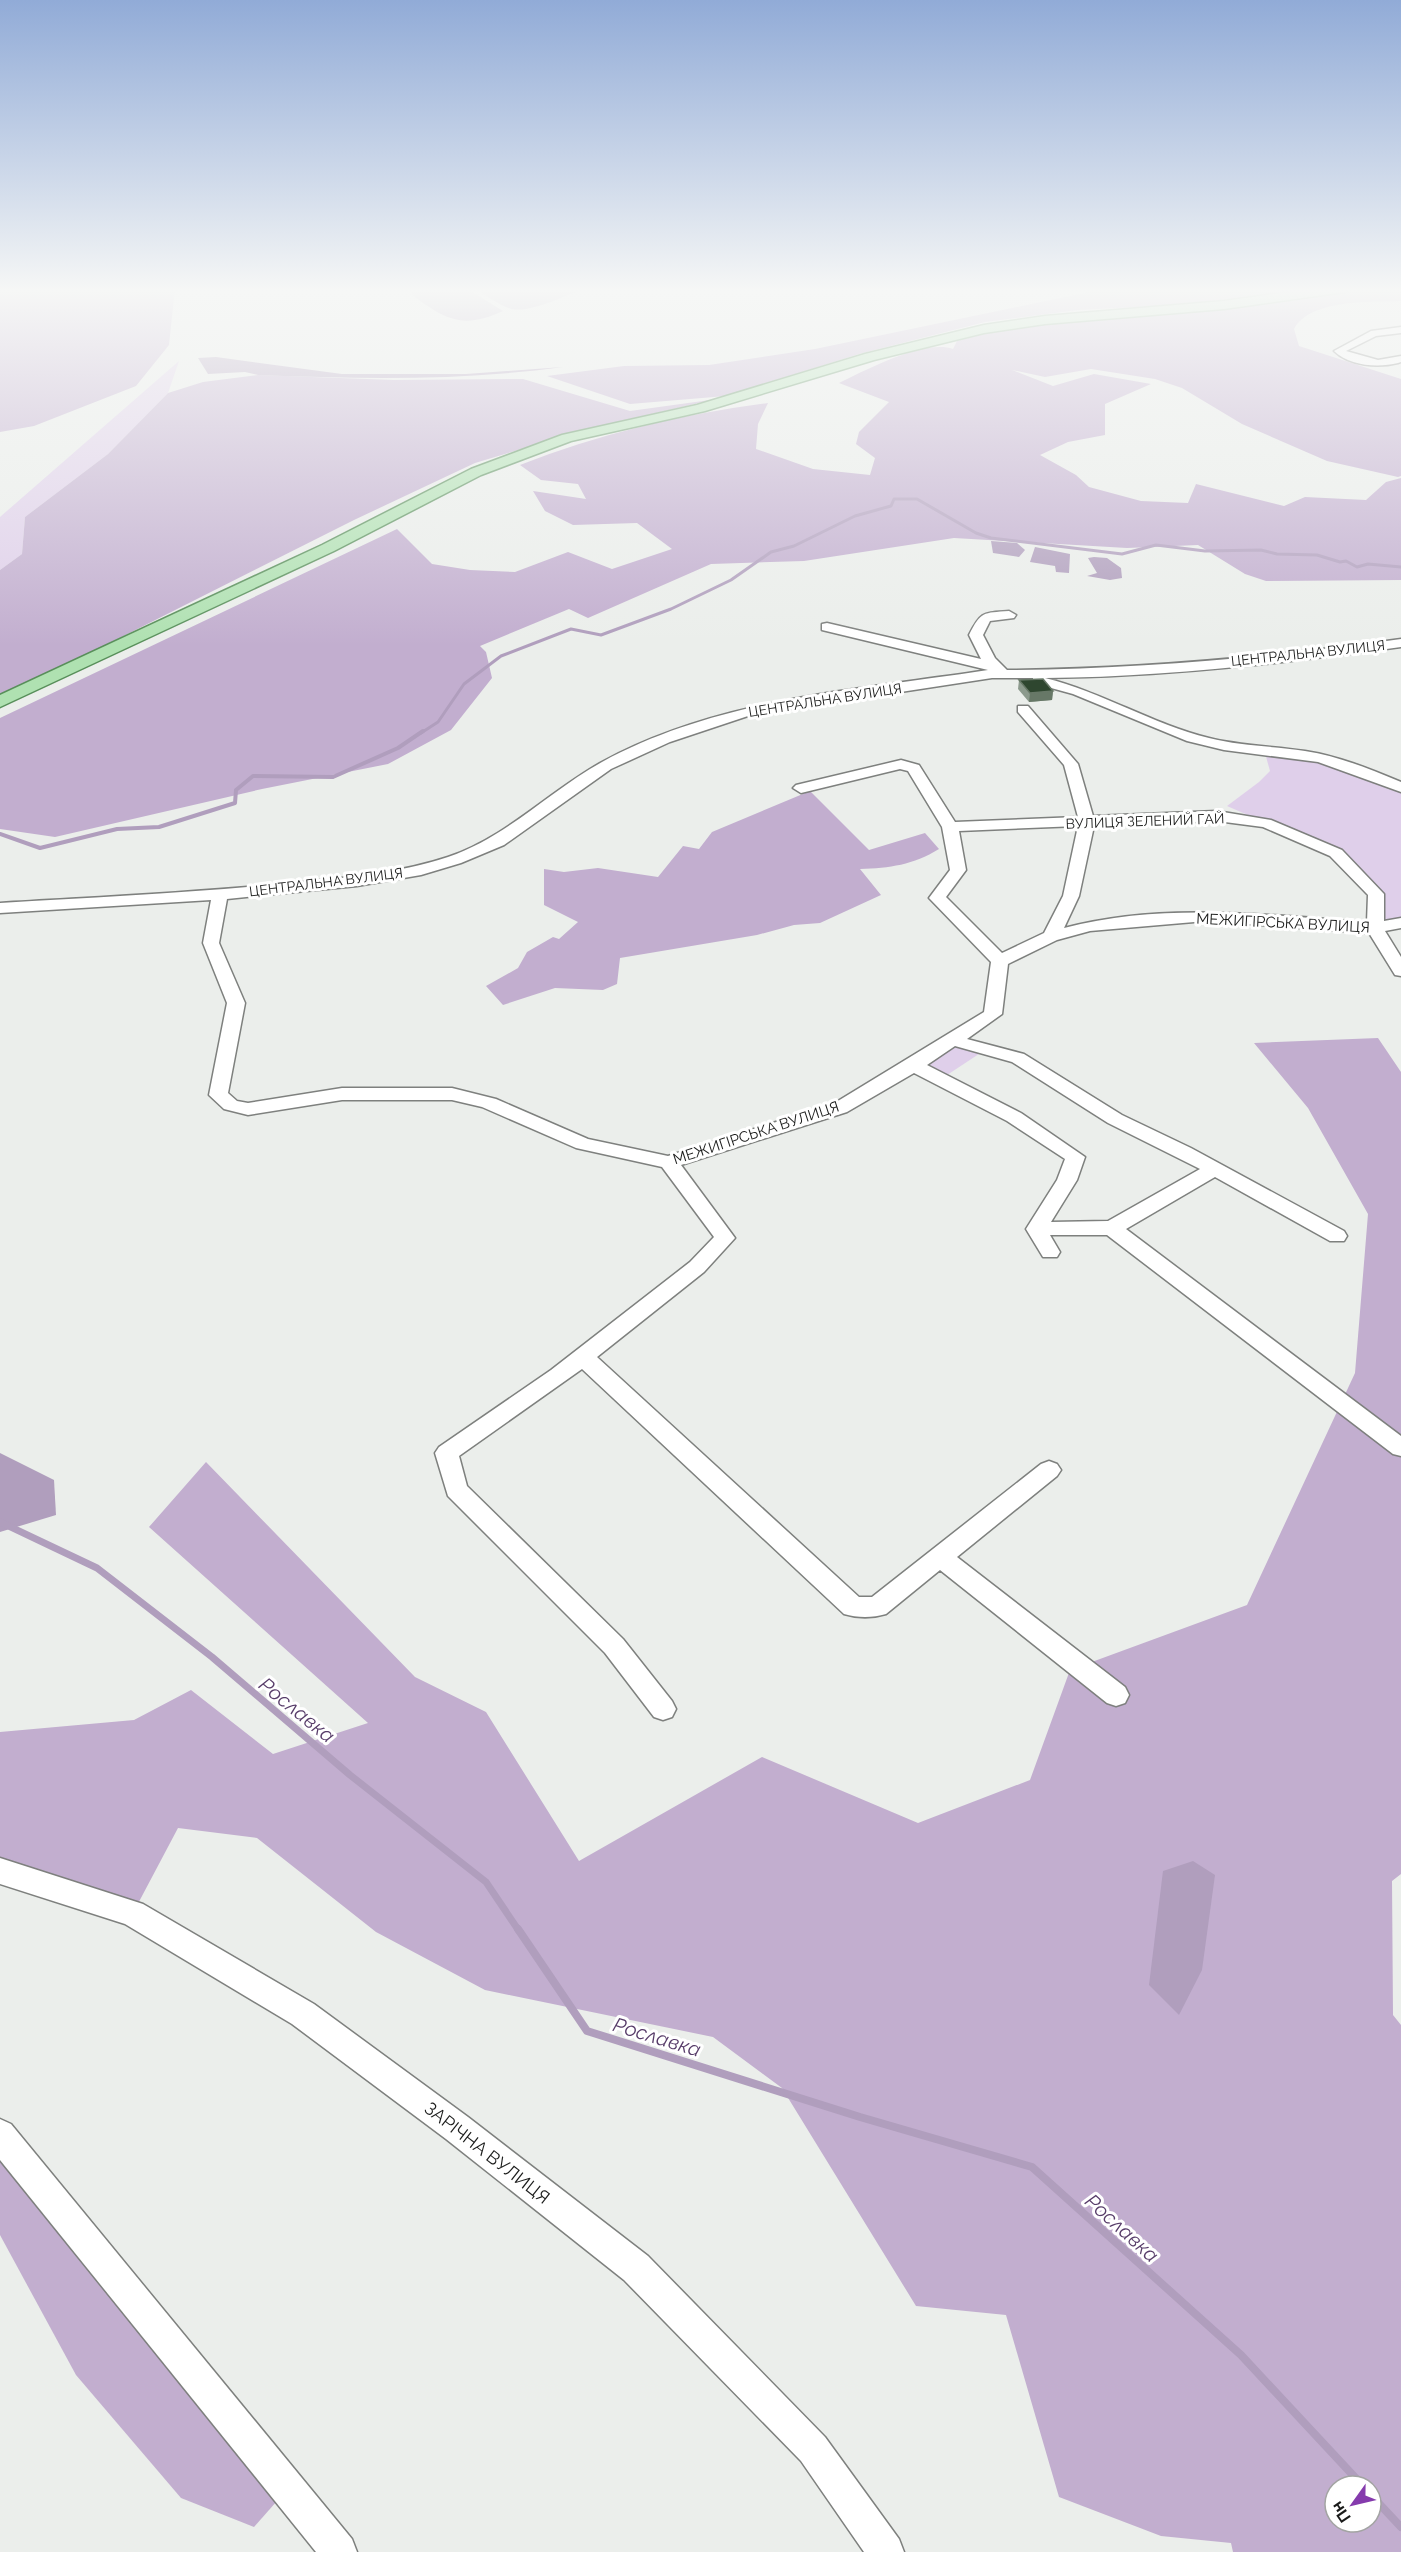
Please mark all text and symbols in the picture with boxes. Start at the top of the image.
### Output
street label: ЦЕНТРАЛЬНА ВУЛИЦЯ [1230,637,1386,669]
street label: ЦЕНТРАЛЬНА ВУЛИЦЯ [747,680,903,720]
street label: ВУЛИЦЯ ЗЕЛЕНИЙ ГАЙ [1065,809,1225,832]
street label: ЦЕНТРАЛЬНА ВУЛИЦЯ [248,865,404,899]
street label: МЕЖИГІРСЬКА ВУЛИЦЯ [1196,909,1370,937]
street label: МЕЖИГІРСЬКА ВУЛИЦЯ [671,1098,841,1168]
water label: Рославка [254,1672,340,1748]
water label: Рославка [610,2012,704,2062]
street label: ЗАРІЧНА ВУЛИЦЯ [421,2097,554,2208]
water label: Рославка [1080,2189,1164,2267]
north arrow [1323,2474,1383,2534]
text: Пн [1327,2498,1355,2526]

